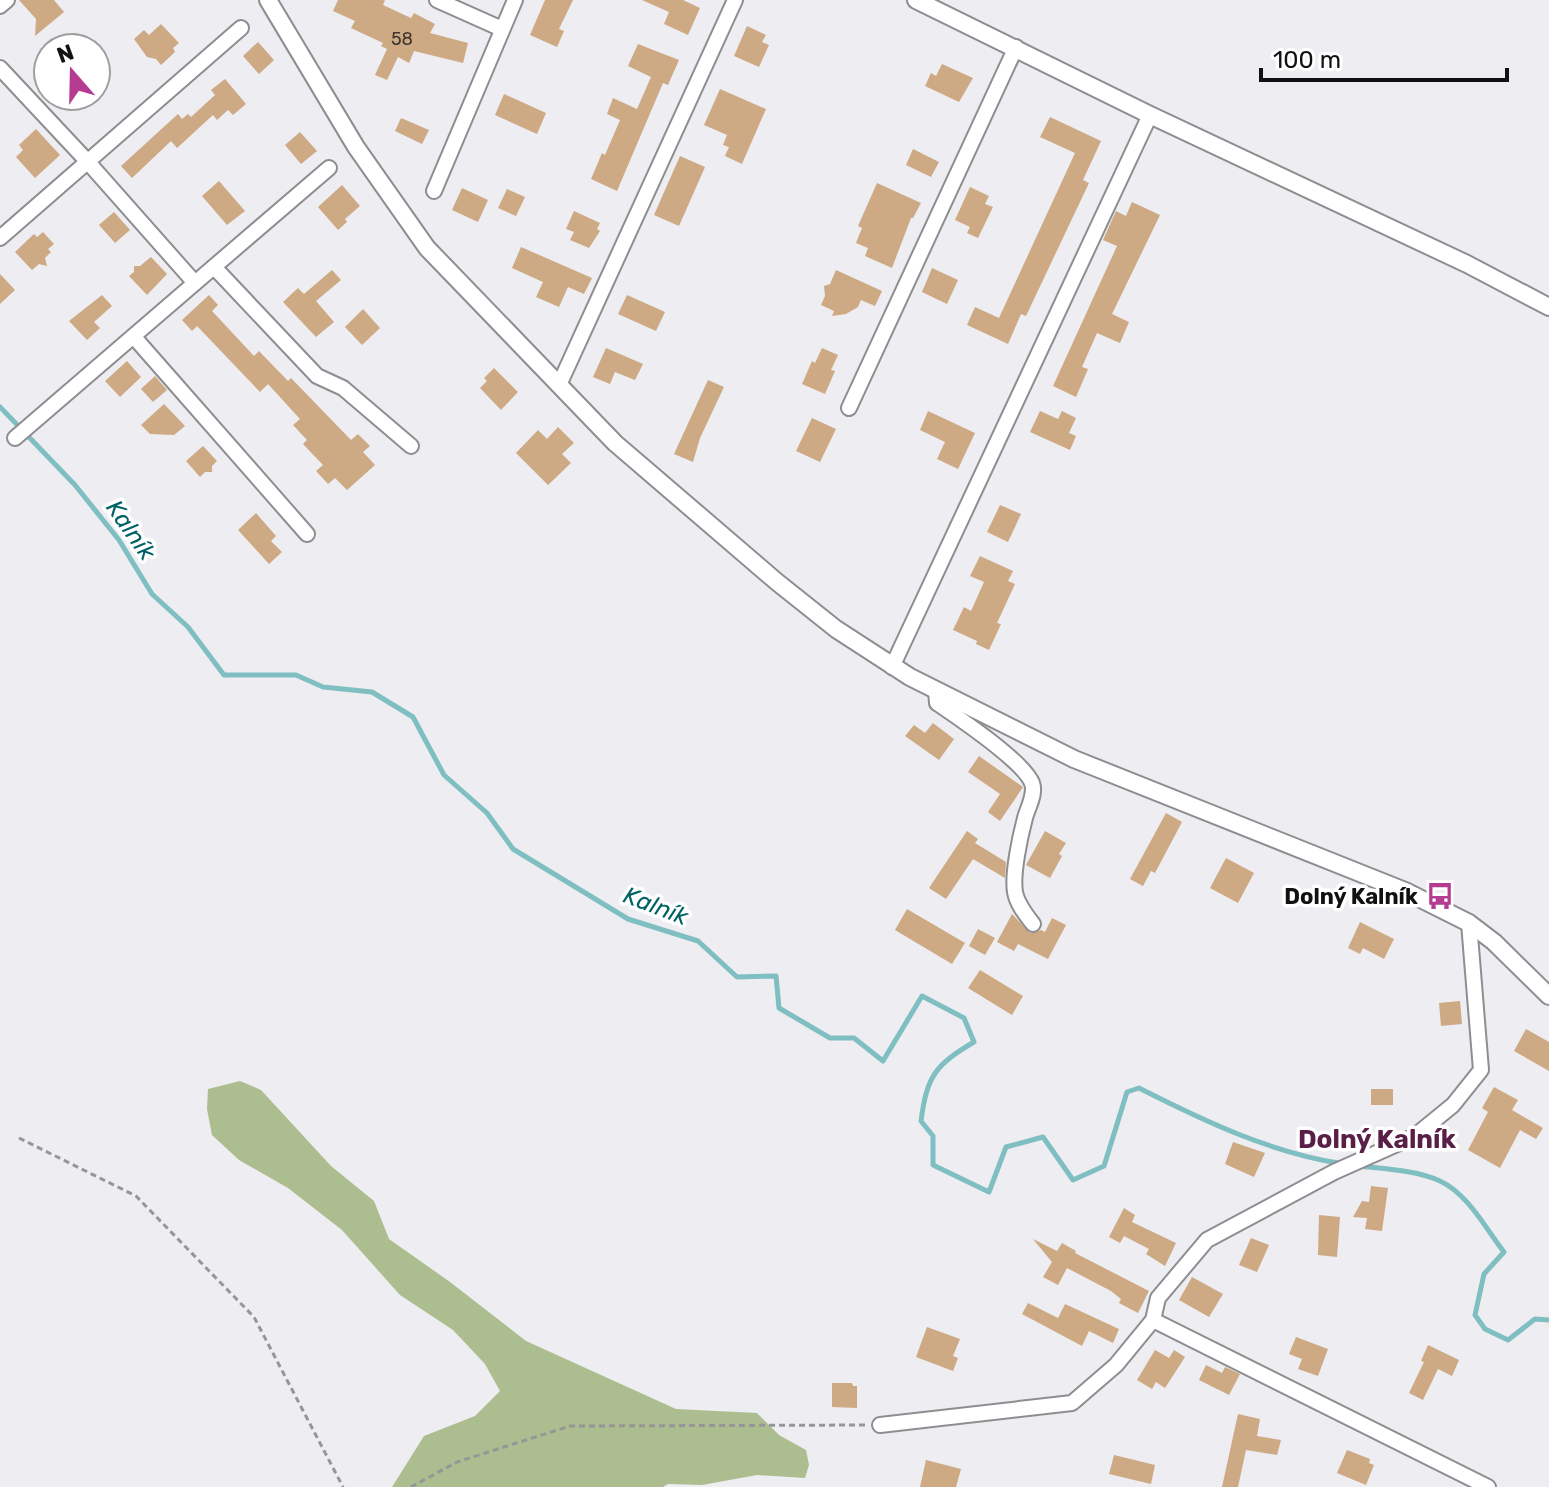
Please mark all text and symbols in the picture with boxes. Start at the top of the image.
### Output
house number: 58 [391,28,413,50]
north arrow [32,32,112,112]
scale bar [1261,32,1507,82]
text: N [53,38,77,69]
text: 100 m [1273,46,1341,74]
water label: Kalník [100,495,162,566]
water label: Kalník [620,881,693,931]
bus stop icon: Dolný Kalník [1425,881,1455,911]
place label: Dolný Kalník [1284,883,1418,910]
district label: Dolný Kalník [1298,1124,1457,1155]

